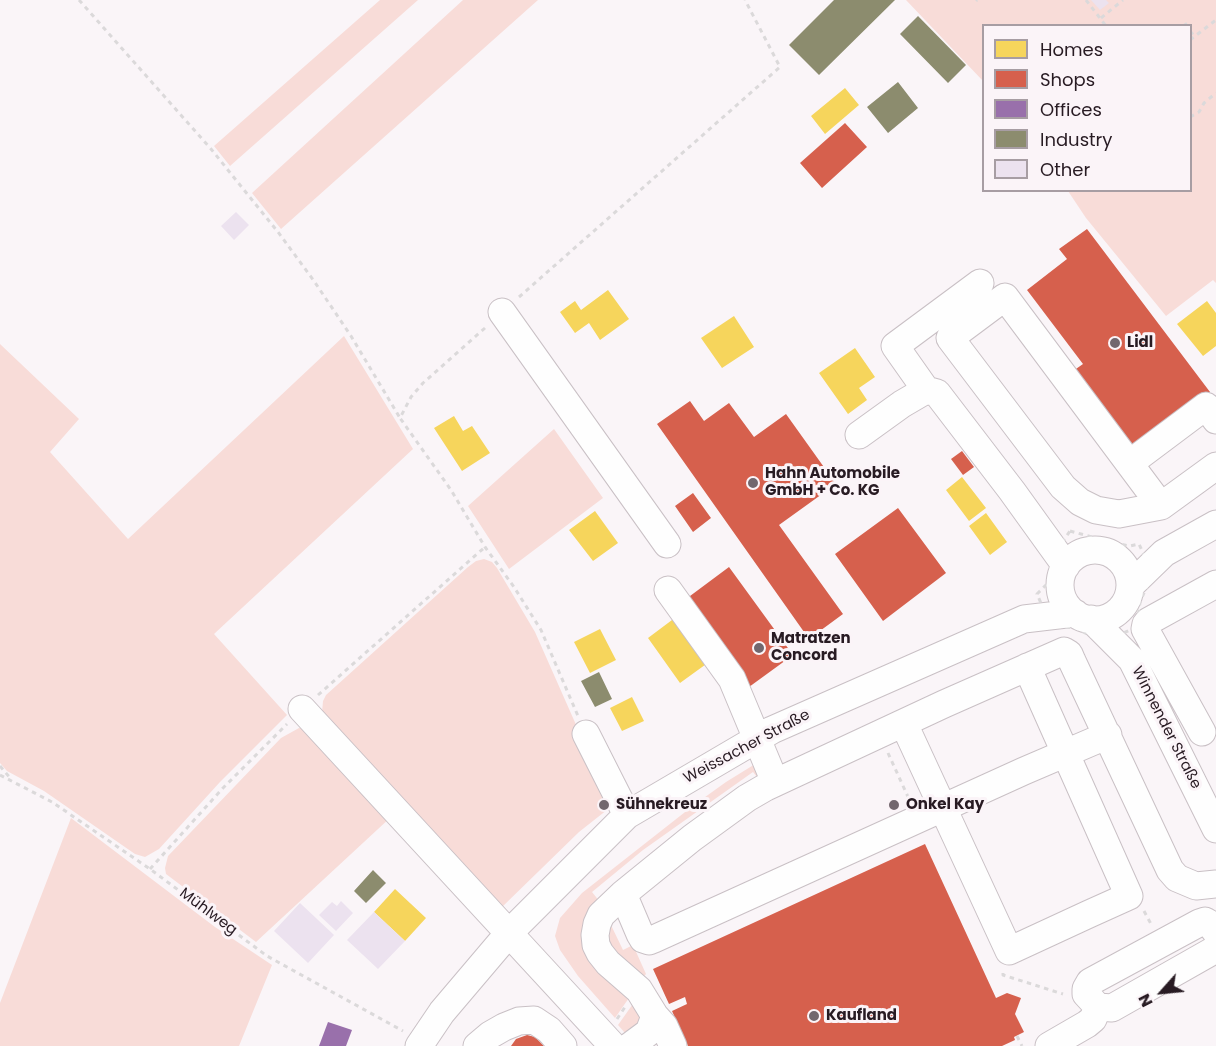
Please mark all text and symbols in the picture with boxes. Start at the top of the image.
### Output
legend [982,24,1192,192]
text: Homes [1040,37,1103,62]
text: Shops [1040,67,1095,92]
text: Offices [1040,97,1102,122]
text: Industry [1040,127,1112,152]
text: Other [1040,157,1090,182]
place label: Lidl [1127,334,1153,352]
marker: Lidl [1108,336,1122,350]
place label: Hahn Automobile GmbH + Co. KG [765,465,900,500]
marker: Hahn Automobile GmbH + Co. KG [746,476,760,490]
place label: Matratzen Concord [771,630,851,665]
marker: Matratzen Concord [752,641,766,655]
street label: Winnender Straße [1127,664,1205,792]
street label: Weissacher Straße [681,706,813,788]
place label: Sühnekreuz [616,796,707,814]
place label: Onkel Kay [906,796,984,814]
marker: Sühnekreuz [597,798,611,812]
marker: Onkel Kay [887,798,901,812]
street label: Mühlweg [176,884,240,940]
north arrow [1132,962,1192,1022]
text: N [1133,990,1159,1011]
place label: Kaufland [826,1007,897,1025]
marker: Kaufland [807,1009,821,1023]

